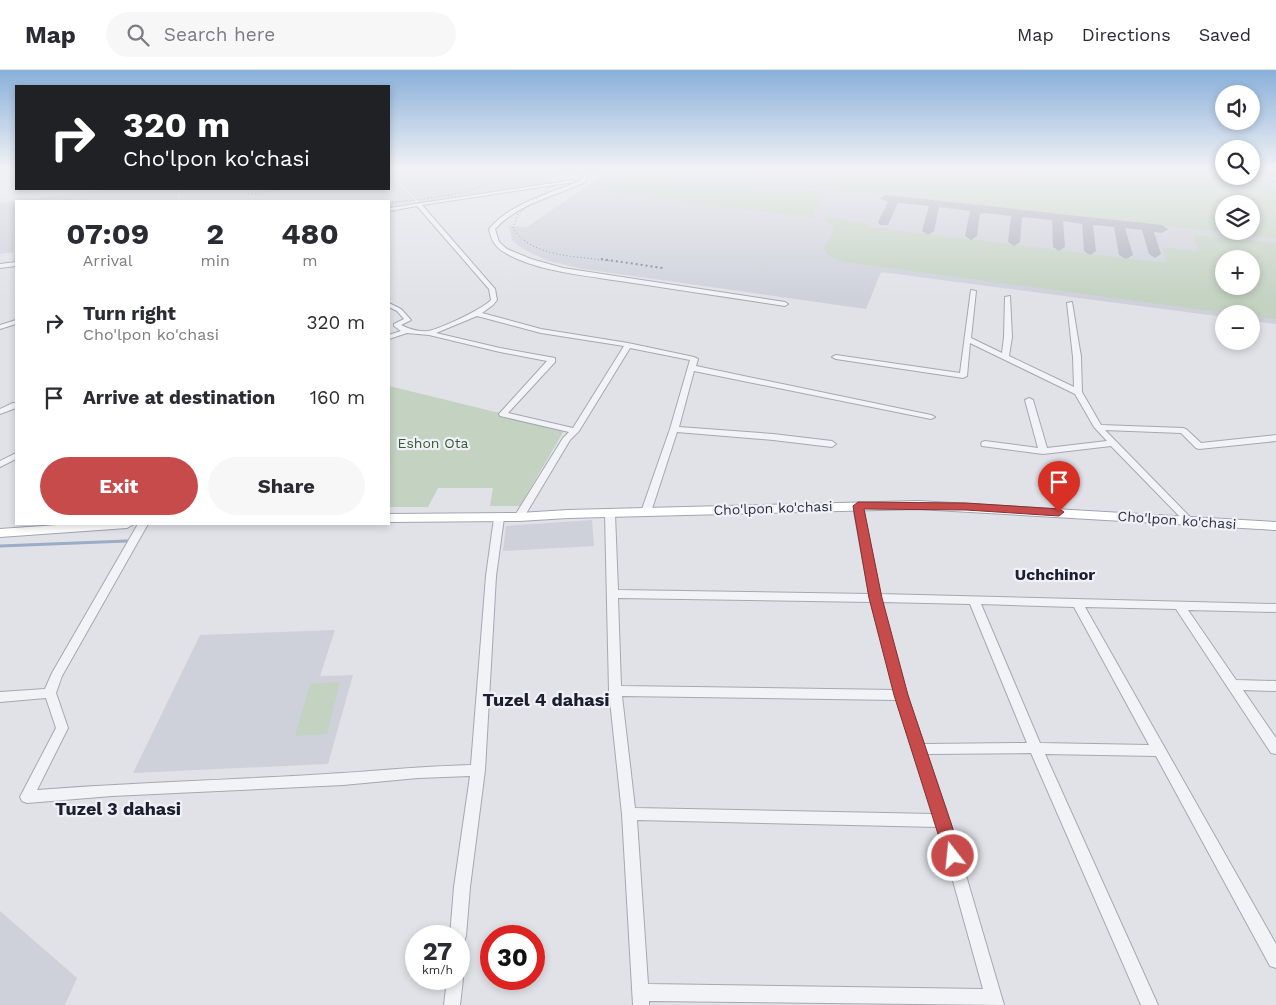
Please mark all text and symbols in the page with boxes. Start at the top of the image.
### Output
search box [106,12,456,57]
text: Map [25,21,76,49]
icon: search [124,21,152,49]
text: Search here [164,23,275,46]
text: Map [1017,24,1054,45]
text: Directions [1082,24,1171,45]
text: Saved [1199,24,1251,45]
map controls [1215,85,1260,350]
button: sound [1215,85,1260,130]
text: 320 m [123,104,230,146]
icon: right [40,105,105,170]
button: search [1215,140,1260,185]
text: Cho'lpon ko'chasi [123,146,310,171]
button: layers [1215,195,1260,240]
text: 07:09 [66,216,149,251]
text: 2 [206,216,224,251]
text: 480 [281,216,339,251]
button: + [1215,250,1260,295]
text: Arrival [83,251,133,270]
text: min [201,251,230,270]
text: m [302,251,318,270]
text: Turn right [83,302,176,325]
button: − [1215,305,1260,350]
icon: right [40,309,68,337]
text: 320 m [306,311,365,334]
text: Cho'lpon ko'chasi [83,325,219,344]
icon: arrive [40,384,68,412]
text: Arrive at destination [83,386,275,409]
text: 160 m [310,386,365,409]
park label: Eshon Ota [397,435,469,451]
button: Exit [40,457,198,515]
button: Share [208,457,365,515]
pin [1038,461,1080,512]
icon: arrive [1045,468,1073,496]
street label: Cho'lpon ko'chasi [713,498,833,518]
street label: Cho'lpon ko'chasi [1117,508,1237,532]
district label: Uchchinor [1015,565,1095,584]
district label: Tuzel 4 dahasi [482,689,610,710]
district label: Tuzel 3 dahasi [55,798,181,819]
position arrow [926,829,978,881]
speed limit sign: 30 [480,925,545,990]
text: 27 [423,937,452,966]
text: km/h [422,963,453,977]

